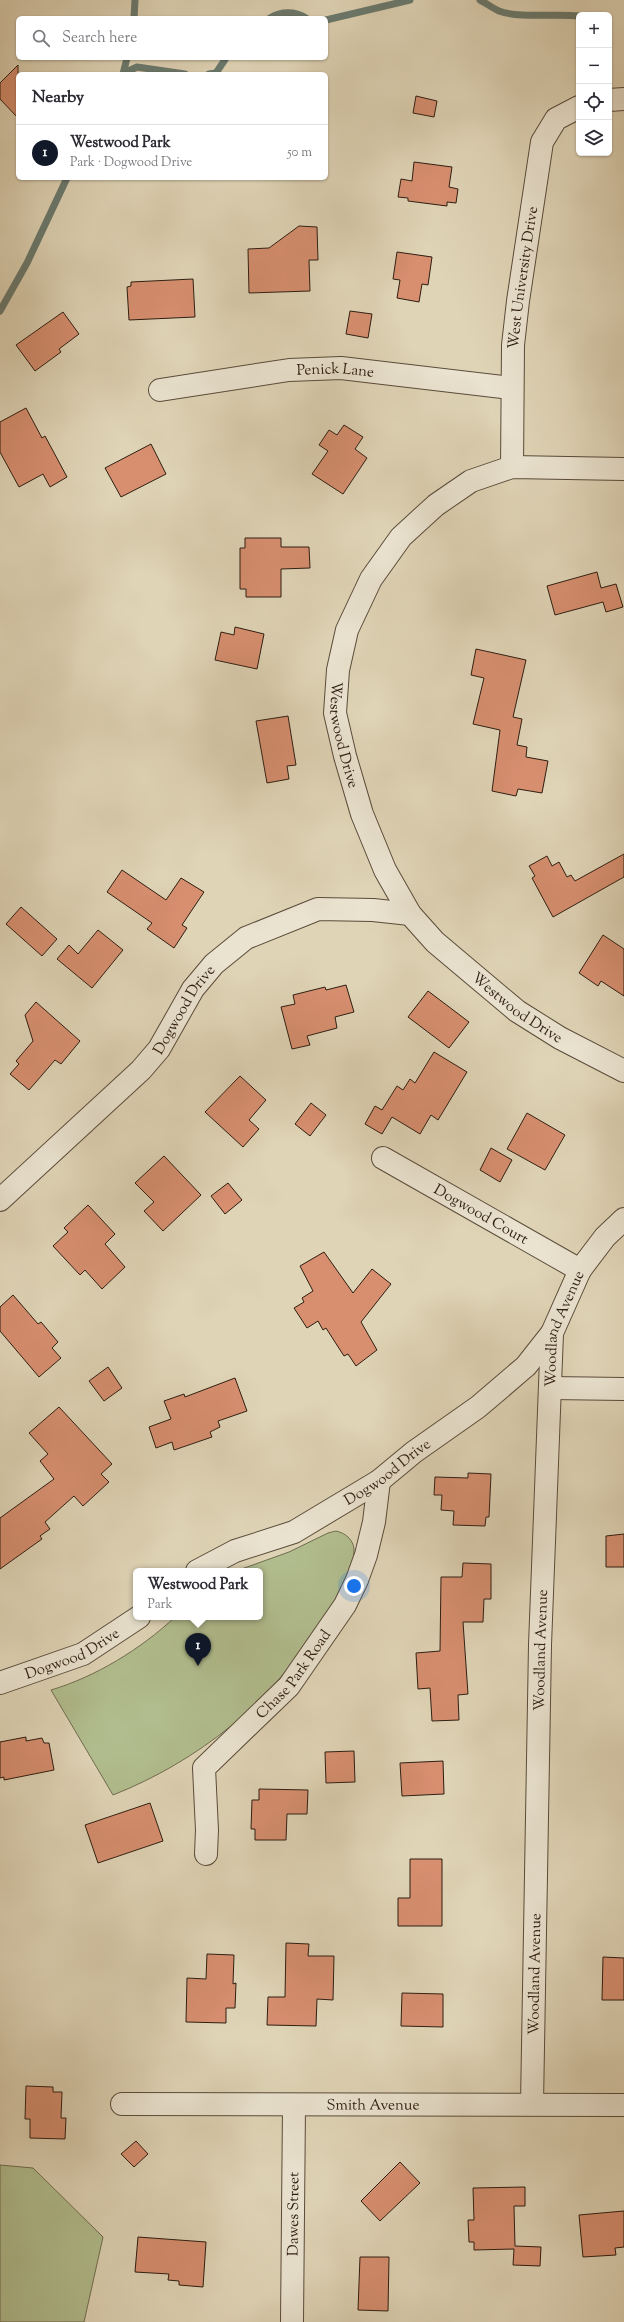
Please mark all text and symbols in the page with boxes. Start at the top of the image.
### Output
map controls [576,12,612,156]
button: + [576,12,612,48]
search box [16,16,328,60]
icon: search [30,27,52,49]
text: Search here [62,28,137,49]
button: − [576,48,612,84]
button: locate [576,84,612,120]
text: Nearby [32,86,84,110]
button: layers [576,120,612,156]
text: Westwood Park [70,133,171,154]
text: 1 [43,144,47,162]
text: 50 m [287,144,312,162]
text: Park · Dogwood Drive [70,154,192,172]
street label: West University Drive [504,205,544,350]
street label: Penick Lane [296,359,375,384]
street label: Westwood Drive [323,681,363,791]
street label: Dogwood Drive [149,961,221,1059]
street label: Westwood Drive [467,968,566,1049]
street label: Dogwood Court [429,1180,532,1250]
street label: Woodland Avenue [541,1268,590,1388]
street label: Dogwood Drive [341,1434,435,1512]
popup [133,1568,263,1620]
text: Westwood Park [148,1575,248,1596]
your location [344,1576,364,1596]
street label: Woodland Avenue [530,1589,554,1711]
text: Park [148,1596,172,1614]
street label: Dogwood Drive [22,1624,124,1686]
street label: Chase Park Road [252,1626,337,1725]
pin: 1 [185,1633,211,1666]
street label: Woodland Avenue [524,1913,547,2035]
street label: Smith Avenue [327,2095,419,2117]
street label: Dawes Street [284,2172,305,2256]

